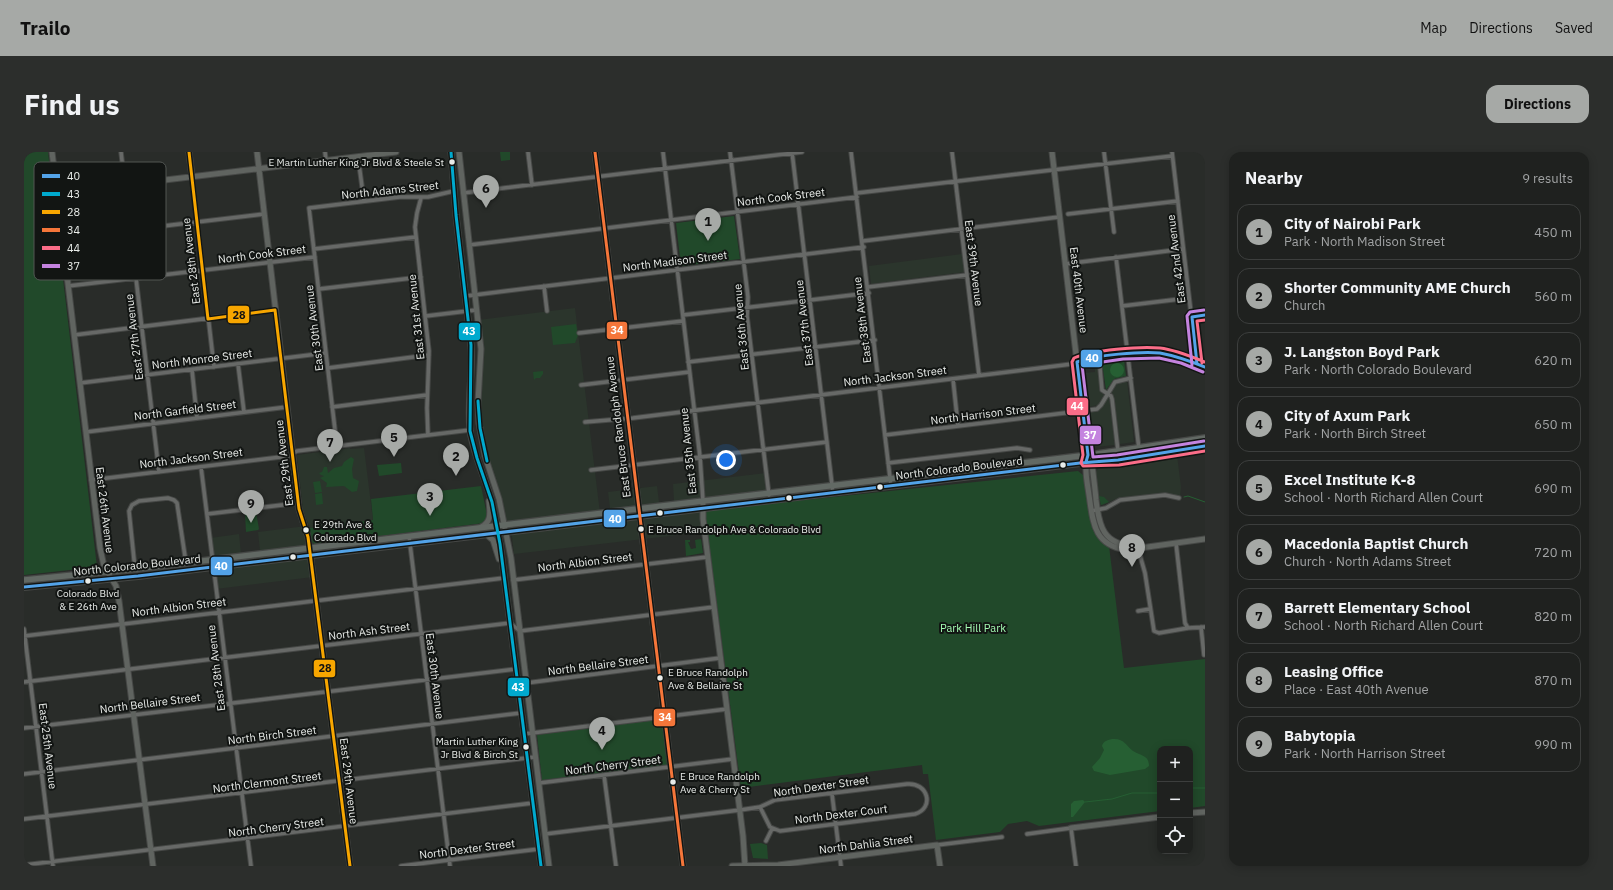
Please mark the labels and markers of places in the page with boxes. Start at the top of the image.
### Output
place label: E Martin Luther King Jr Blvd & Steele St [268,156,444,169]
marker: E Martin Luther King Jr Blvd & Steele St [447,157,457,167]
pin: 6 [473,175,499,208]
pin: 1 [695,208,721,241]
pin: 5 [381,424,407,457]
pin: 7 [317,429,343,462]
pin: 2 [443,443,469,476]
unlabelled marker [1058,460,1068,470]
unlabelled marker [875,482,885,492]
pin: 3 [417,483,443,516]
pin: 9 [238,490,264,523]
unlabelled marker [784,493,794,503]
unlabelled marker [655,508,665,518]
place label: E 29th Ave & Colorado Blvd [314,518,377,544]
place label: E Bruce Randolph Ave & Colorado Blvd [648,523,821,536]
marker: E Bruce Randolph Ave & Colorado Blvd [636,524,646,534]
marker: E 29th Ave & Colorado Blvd [301,525,311,535]
pin: 8 [1119,534,1145,567]
unlabelled marker [288,552,298,562]
marker: Colorado Blvd & E 26th Ave [83,576,93,586]
place label: Colorado Blvd & E 26th Ave [57,587,119,613]
place label: E Bruce Randolph Ave & Bellaire St [668,666,748,692]
marker: E Bruce Randolph Ave & Bellaire St [655,673,665,683]
pin: 4 [589,717,615,750]
place label: Martin Luther King Jr Blvd & Birch St [436,735,519,761]
marker: Martin Luther King Jr Blvd & Birch St [521,742,531,752]
place label: E Bruce Randolph Ave & Cherry St [680,770,760,796]
marker: E Bruce Randolph Ave & Cherry St [668,777,678,787]

